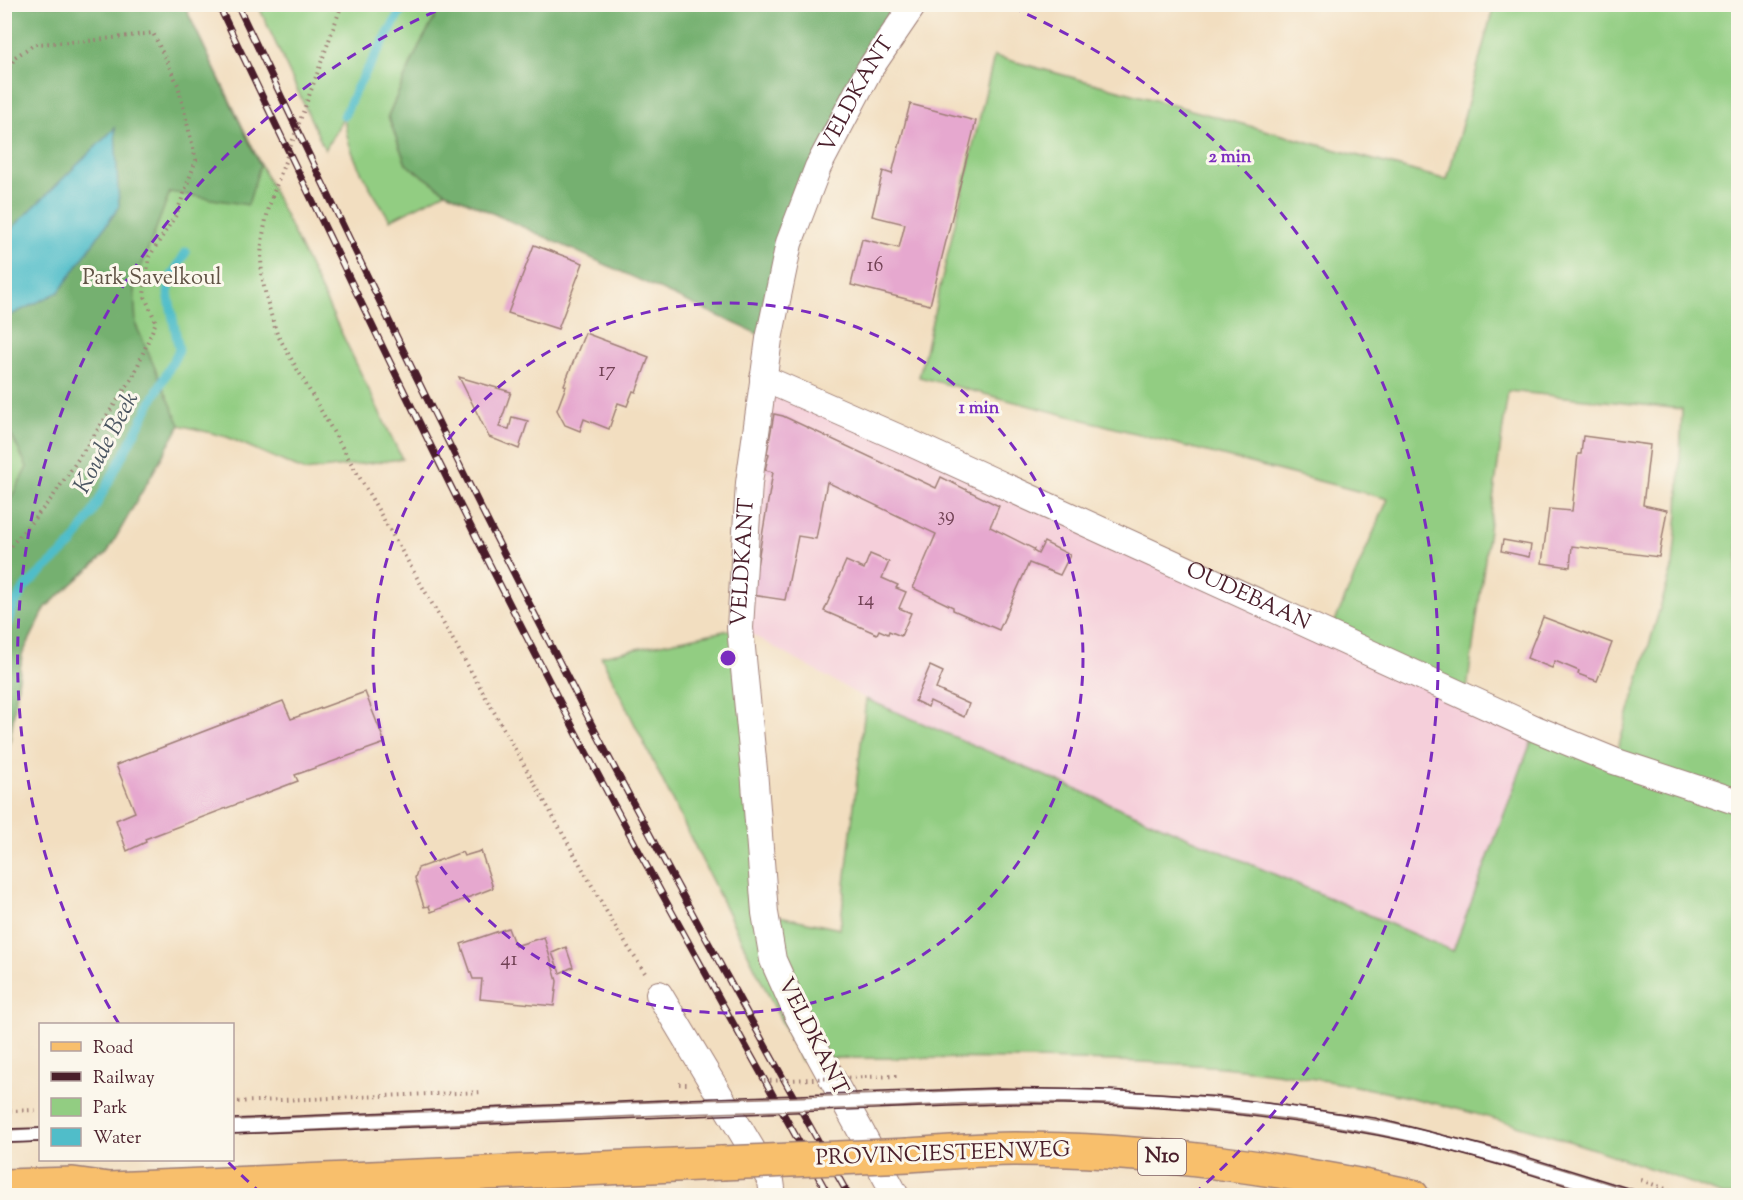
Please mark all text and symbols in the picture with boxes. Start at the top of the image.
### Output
street label: VELDKANT [812,30,903,159]
text: 2 min [1209,145,1252,171]
house number: 16 [867,252,883,281]
park label: Park Savelkoul [82,263,222,295]
house number: 17 [599,357,615,386]
water label: Koude Beek [66,386,148,500]
text: 1 min [959,396,1000,422]
street label: VELDKANT [724,496,764,627]
house number: 39 [937,502,955,531]
street label: OUDEBAAN [1180,555,1315,640]
house number: 14 [858,586,874,615]
centre of rings [718,648,738,668]
house number: 41 [501,946,518,975]
street label: VELDKANT [769,972,856,1102]
legend [39,1023,234,1161]
text: Road [93,1036,133,1062]
text: Railway [93,1066,155,1092]
text: Park [93,1096,128,1122]
text: Water [93,1126,142,1152]
street label: PROVINCIESTEENWEG [815,1135,1071,1175]
road number: N10 [1138,1139,1186,1175]

